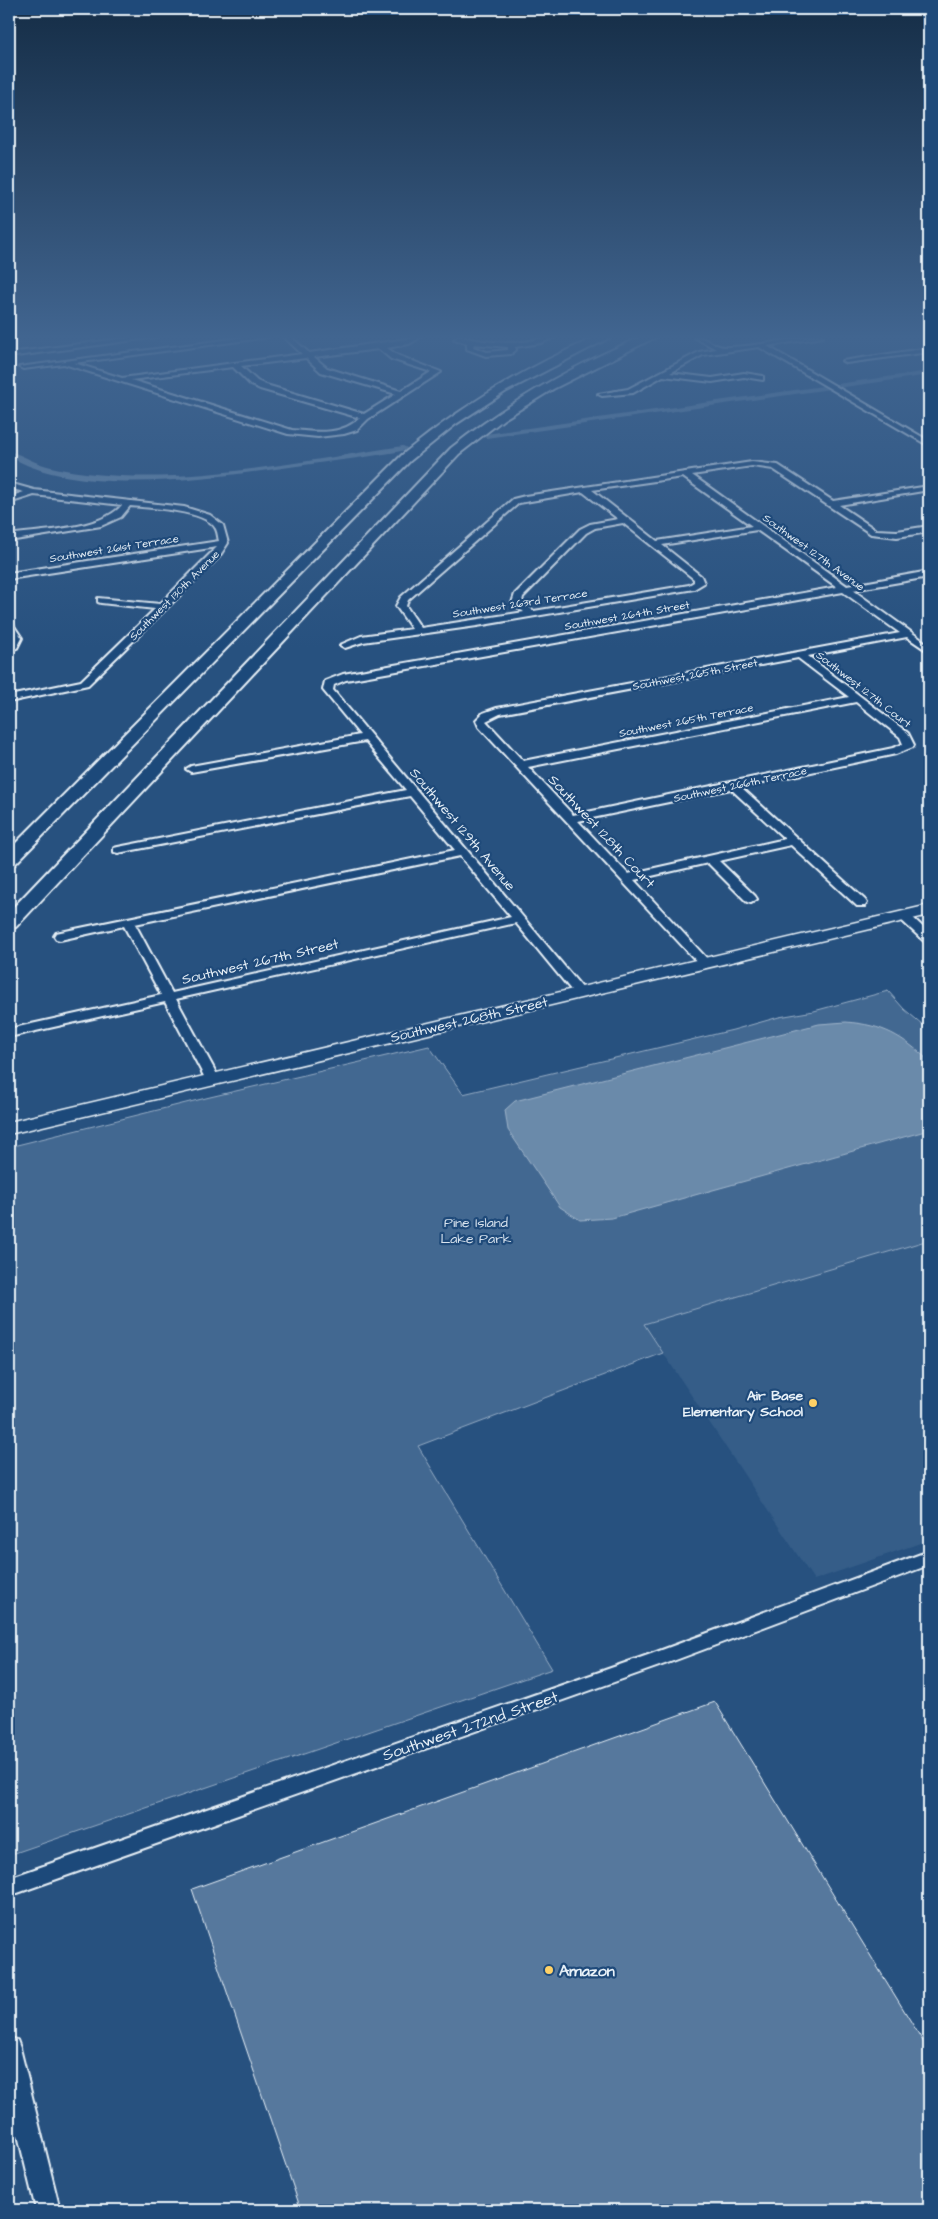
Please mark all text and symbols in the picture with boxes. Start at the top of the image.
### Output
street label: Southwest 127th Avenue [760,510,868,594]
street label: Southwest 261st Terrace [49,531,180,566]
street label: Southwest 130th Avenue [126,547,223,644]
street label: Southwest 263rd Terrace [452,585,589,622]
street label: Southwest 264th Street [563,597,691,634]
street label: Southwest 127th Court [813,648,915,732]
street label: Southwest 265th Street [631,655,759,694]
street label: Southwest 265th Terrace [618,700,755,741]
street label: Southwest 266th Terrace [672,763,808,806]
street label: Southwest 129th Avenue [405,764,520,896]
street label: Southwest 128th Court [543,770,660,893]
street label: Southwest 267th Street [180,934,341,990]
street label: Southwest 268th Street [389,992,550,1048]
park label: Pine Island Lake Park [441,1213,512,1249]
place label: Air Base Elementary School [683,1386,804,1422]
marker: Air Base Elementary School [807,1397,819,1409]
street label: Southwest 272nd Street [380,1685,562,1766]
place label: Amazon [559,1960,615,1982]
marker: Amazon [543,1964,555,1976]

